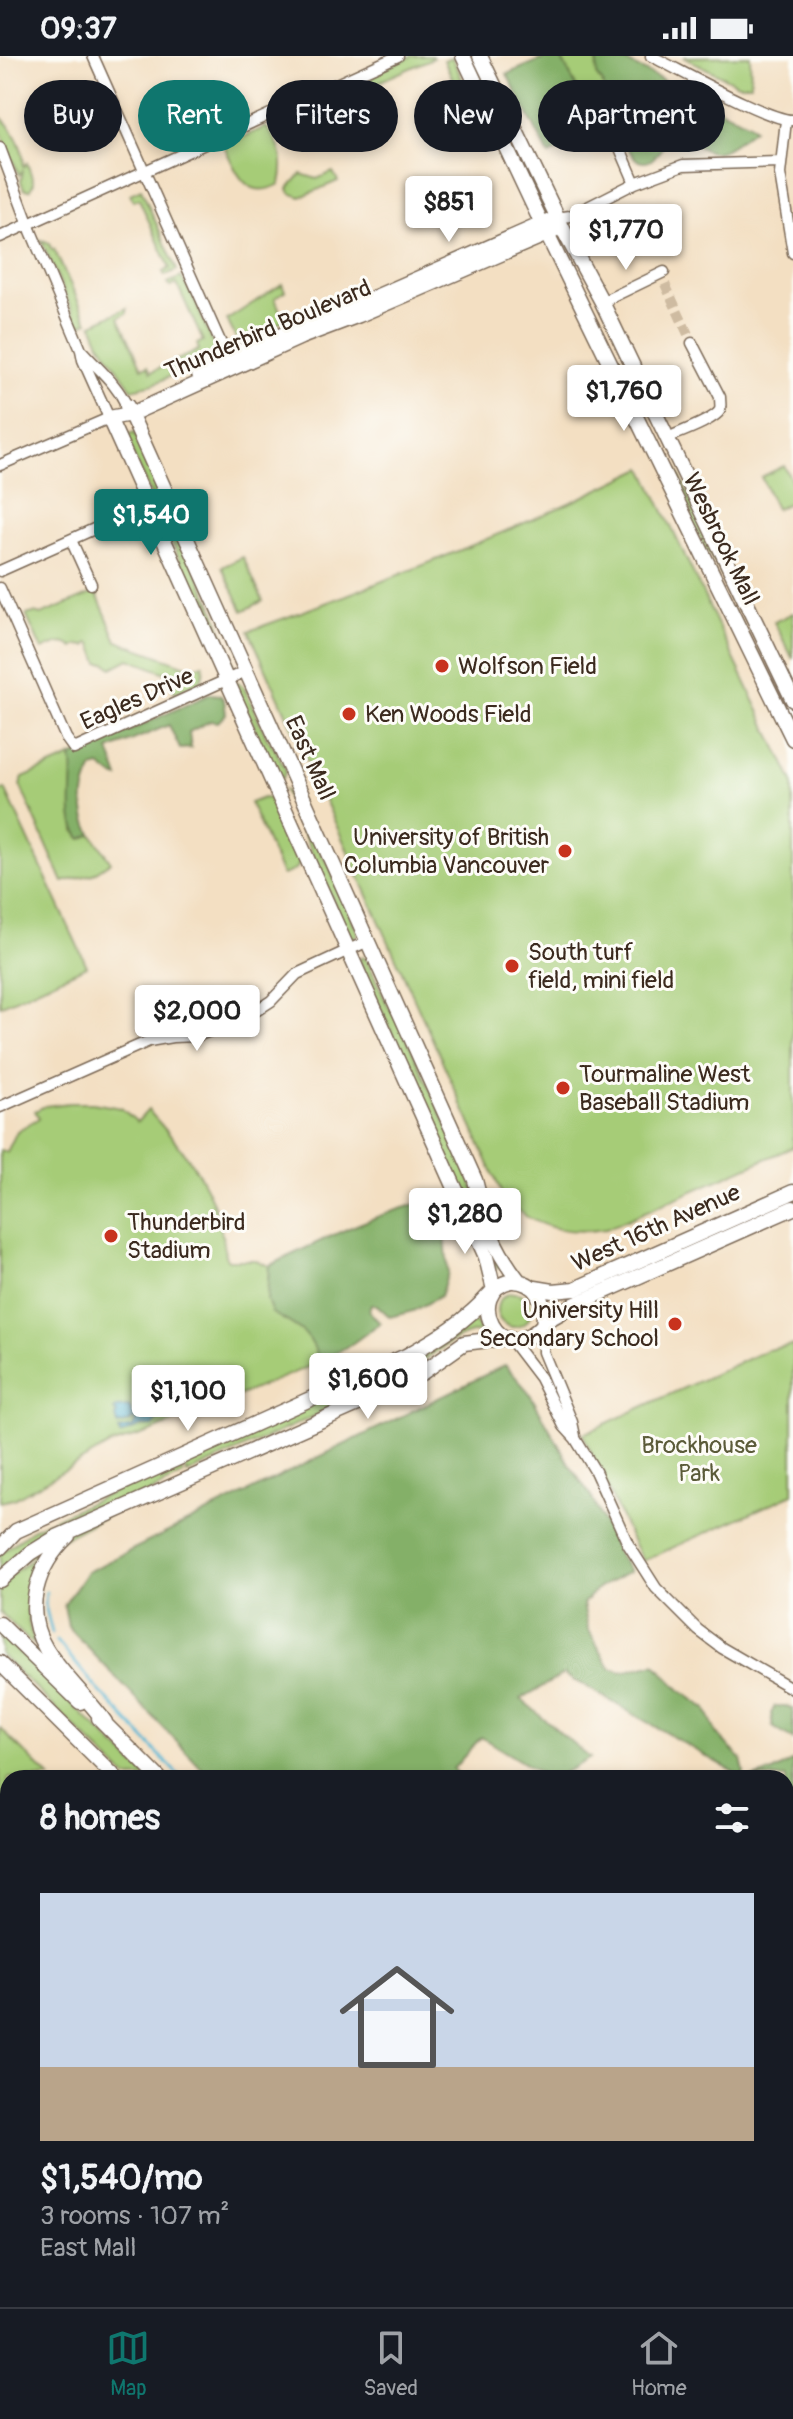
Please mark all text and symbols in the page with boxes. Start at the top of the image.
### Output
text: 09:37 [40,10,117,47]
chip: Buy [24,80,122,152]
chip: Rent [138,80,250,152]
chip: Filters [266,80,398,152]
chip: New [414,80,522,152]
chip: Apartment [538,80,725,152]
pin: $851 [402,176,496,244]
text: $851 [423,186,475,218]
pin: $1,770 [561,204,691,272]
text: $1,770 [588,214,664,246]
street label: Thunderbird Boulevard [160,273,376,387]
pin: $1,760 [559,365,689,433]
text: $1,760 [585,375,663,407]
street label: Wesbrook Mall [676,468,766,610]
pin: $1,540 [86,489,216,557]
text: $1,540 [112,499,190,531]
place label: Wolfson Field [458,652,597,681]
marker: Wolfson Field [433,657,451,675]
street label: Eagles Drive [76,661,198,737]
place label: Ken Woods Field [365,700,532,729]
marker: Ken Woods Field [340,705,358,723]
street label: East Mall [279,711,341,805]
place label: University of British Columbia Vancouver [344,823,549,880]
marker: University of British Columbia Vancouver [556,842,574,860]
place label: South turf field, mini field [528,938,674,995]
marker: South turf field, mini field [503,957,521,975]
pin: $2,000 [132,985,262,1053]
text: $2,000 [153,995,241,1027]
place label: Tourmaline West Baseball Stadium [579,1060,751,1117]
marker: Tourmaline West Baseball Stadium [554,1079,572,1097]
street label: West 16th Avenue [567,1178,745,1278]
pin: $1,280 [400,1188,530,1256]
text: $1,280 [427,1198,503,1230]
place label: Thunderbird Stadium [127,1208,246,1265]
marker: Thunderbird Stadium [102,1227,120,1245]
place label: University Hill Secondary School [479,1296,659,1353]
marker: University Hill Secondary School [666,1315,684,1333]
pin: $1,600 [303,1353,433,1421]
text: $1,600 [327,1363,409,1395]
pin: $1,100 [123,1365,253,1433]
text: $1,100 [150,1375,226,1407]
park label: Brockhouse Park [641,1431,757,1488]
icon: filters [710,1796,754,1840]
text: 8 homes [40,1797,160,1840]
icon: home [325,1945,469,2089]
text: $1,540/mo [40,2157,202,2200]
text: 3 rooms · 107 m² [40,2200,229,2232]
text: East Mall [40,2232,137,2264]
tab: Map [106,2326,150,2402]
tab: Saved [363,2326,418,2402]
tab: Home [631,2326,686,2402]

